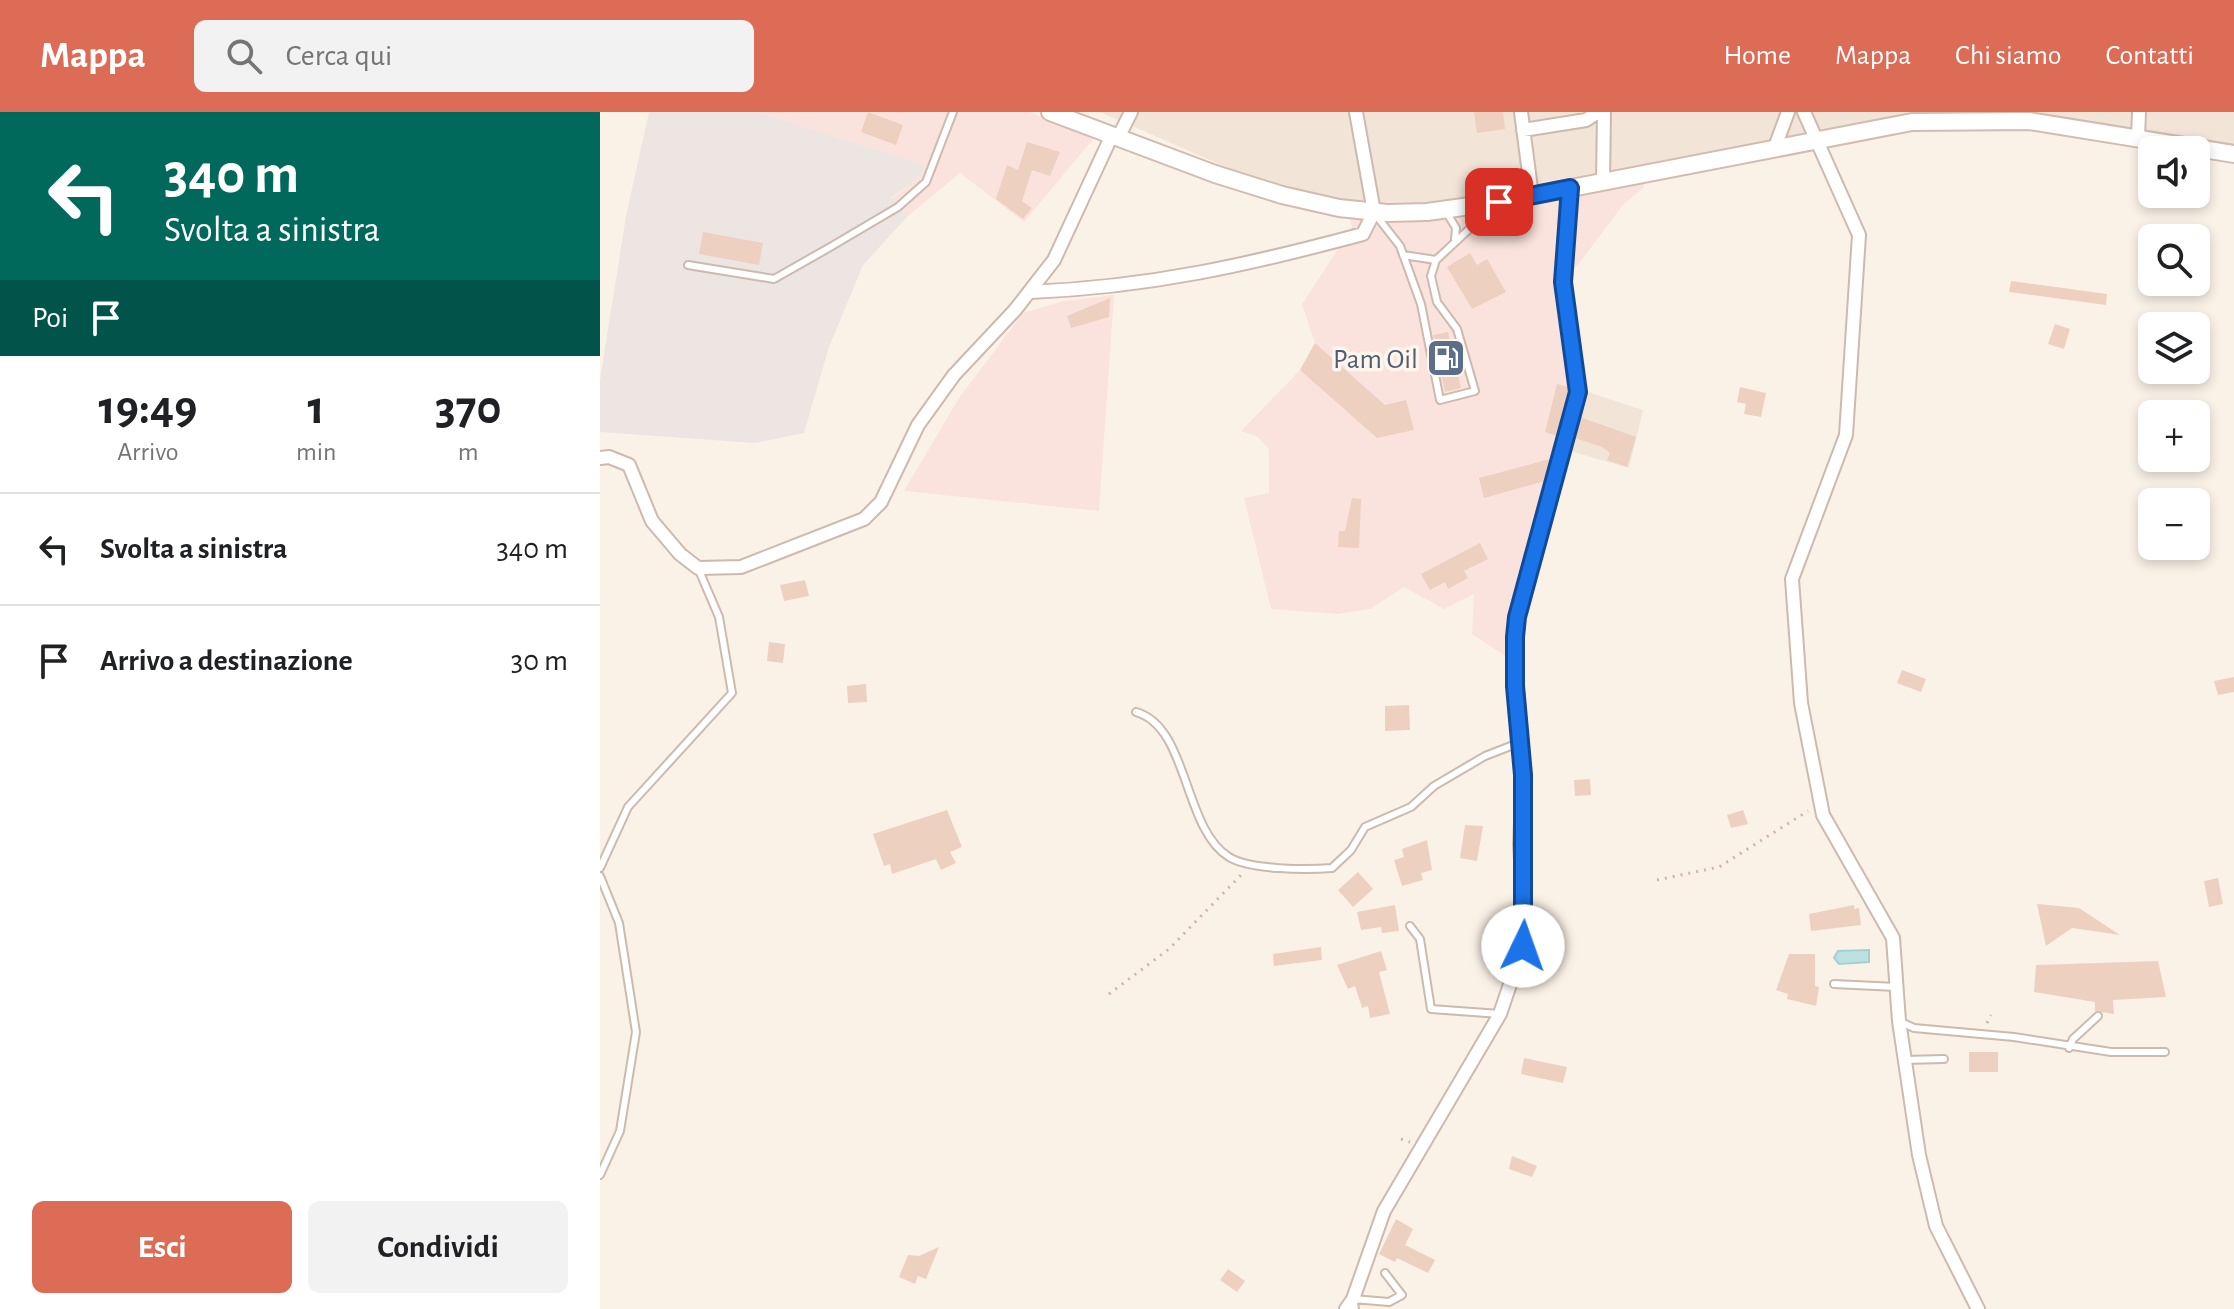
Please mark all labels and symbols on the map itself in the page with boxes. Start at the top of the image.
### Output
pin [1465,168,1533,236]
fuel station icon: Pam Oil [1425,337,1467,379]
place label: Pam Oil [1333,346,1418,374]
position arrow [1481,904,1565,988]

